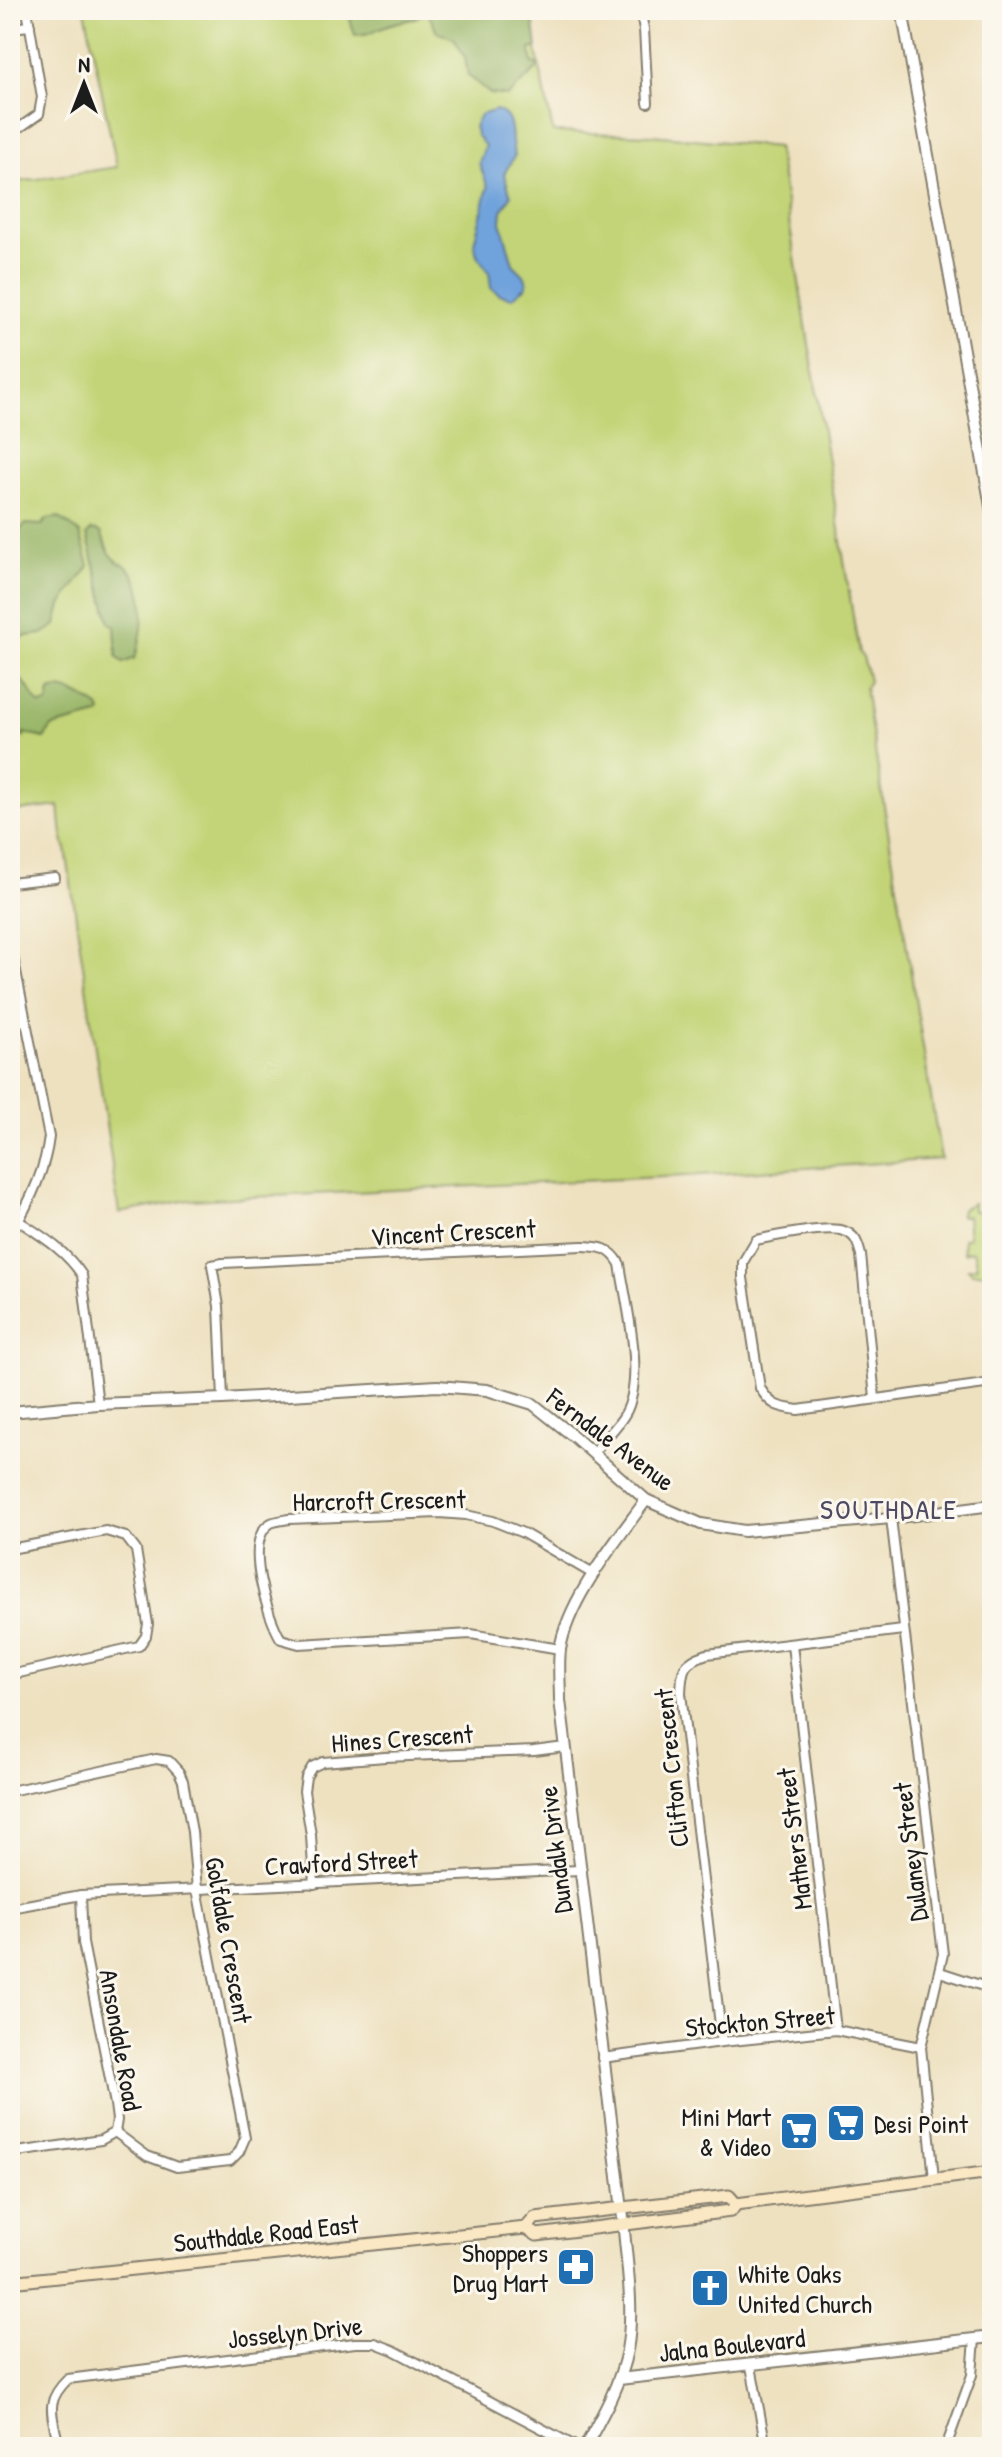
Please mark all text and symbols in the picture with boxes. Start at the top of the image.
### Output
north arrow [44,44,124,124]
text: N [78,49,90,79]
street label: Vincent Crescent [370,1210,537,1254]
street label: Ferndale Avenue [539,1379,682,1499]
street label: Harcroft Crescent [292,1481,467,1519]
district label: SOUTHDALE [820,1490,958,1528]
street label: Clifton Crescent [645,1686,697,1849]
street label: Hines Crescent [330,1716,475,1760]
street label: Mathers Street [768,1765,820,1912]
street label: Dulaney Street [884,1780,936,1923]
street label: Dundalk Drive [530,1785,580,1915]
street label: Crawford Street [264,1840,419,1883]
street label: Golfdale Crescent [197,1854,261,2027]
street label: Ansondale Road [91,1967,151,2113]
street label: Stockton Street [684,1997,837,2045]
place label: Mini Mart & Video [682,2099,772,2164]
supermarket icon: Desi Point [825,2102,867,2144]
place label: Desi Point [874,2106,969,2141]
supermarket icon: Mini Mart & Video [778,2110,820,2152]
street label: Southdale Road East [172,2206,361,2260]
place label: Shoppers Drug Mart [453,2235,549,2300]
pharmacy icon: Shoppers Drug Mart [555,2246,597,2288]
place label: White Oaks United Church [738,2256,872,2321]
church icon: White Oaks United Church [689,2267,731,2309]
street label: Josselyn Drive [226,2308,364,2356]
street label: Jalna Boulevard [657,2320,807,2370]

